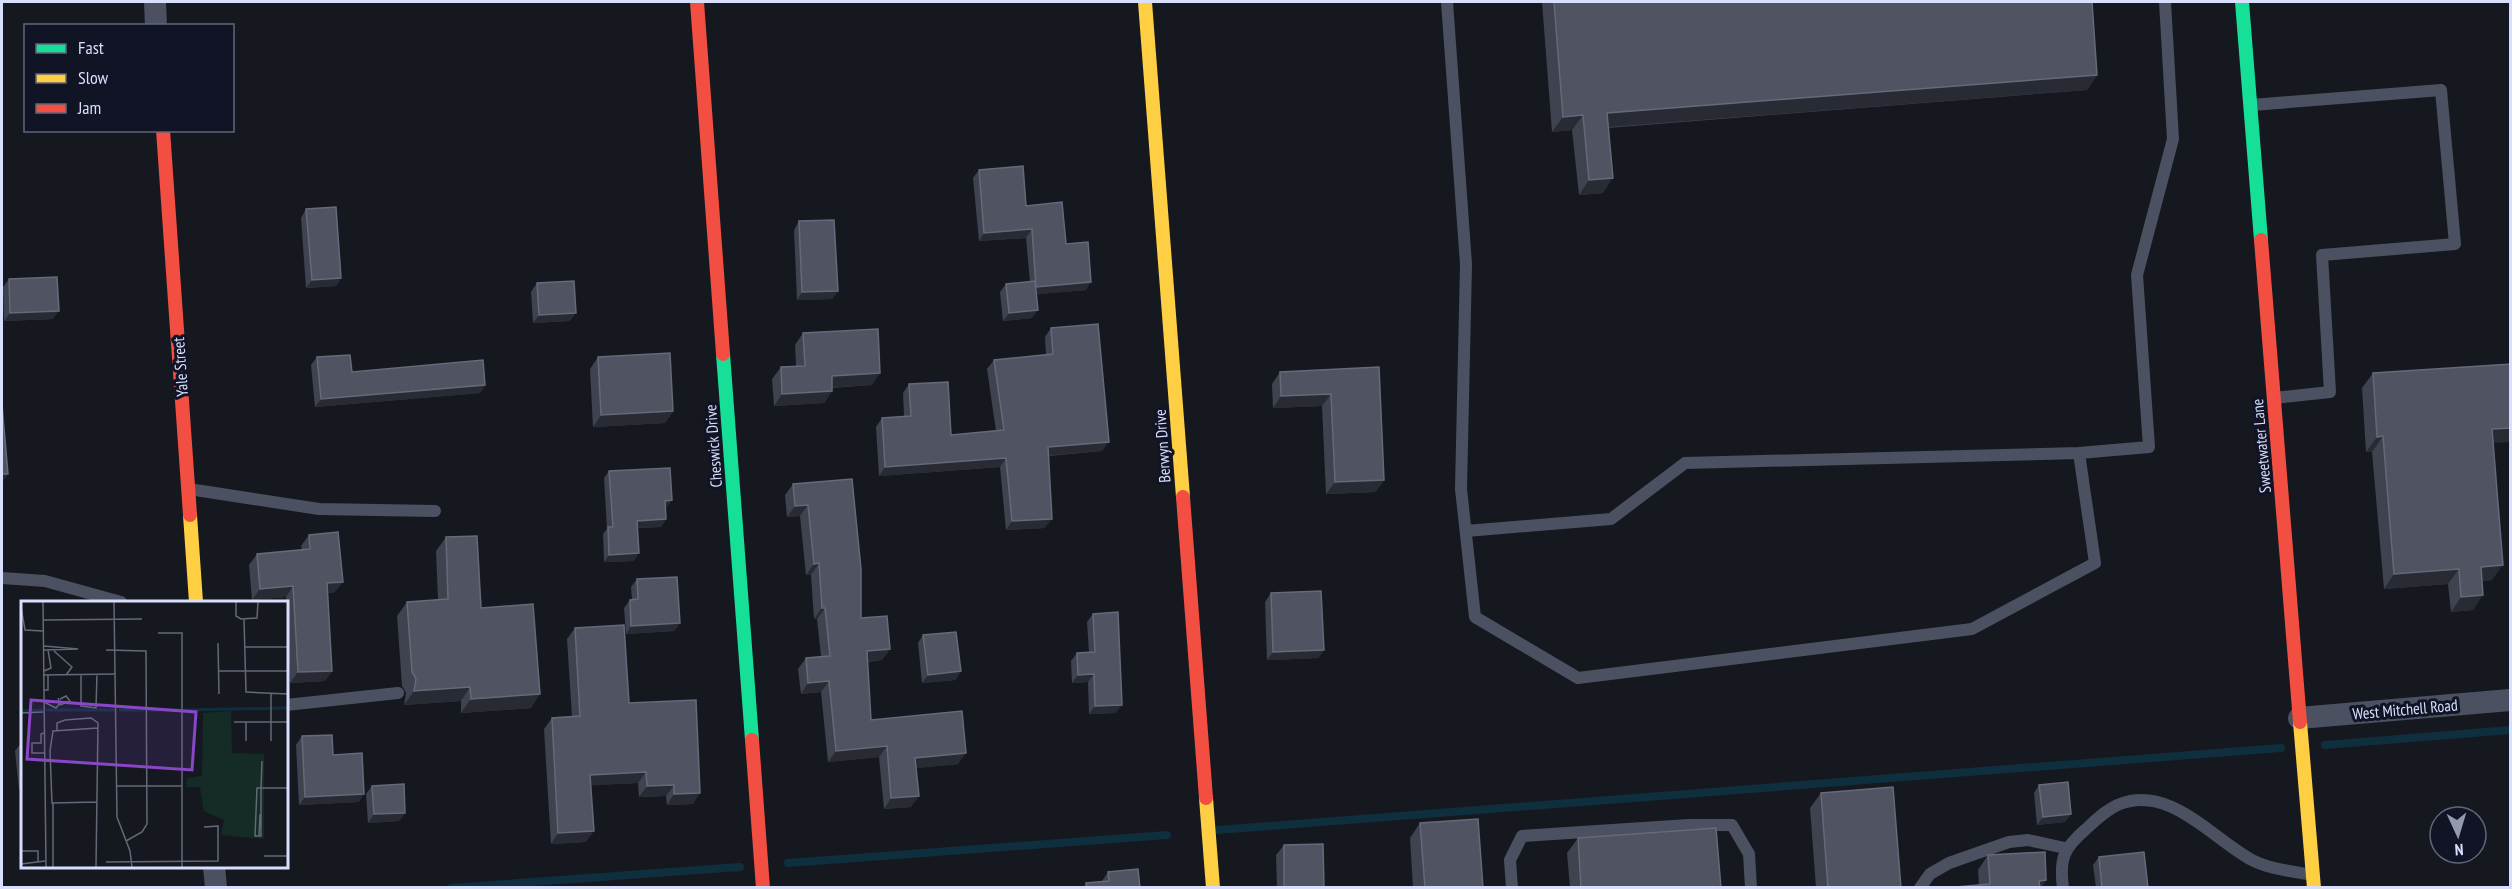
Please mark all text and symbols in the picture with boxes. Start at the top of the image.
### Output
legend [24,24,234,132]
text: Fast [78,36,104,59]
text: Slow [78,66,109,89]
text: Jam [77,96,101,119]
street label: Yale Street [168,336,192,397]
street label: Sweetwater Lane [2247,398,2275,494]
street label: Cheswick Drive [700,404,726,488]
street label: Berwyn Drive [1149,409,1175,483]
inset map [21,601,288,868]
street label: West Mitchell Road [2352,694,2458,724]
north arrow [2428,805,2488,865]
text: N [2454,840,2464,860]

